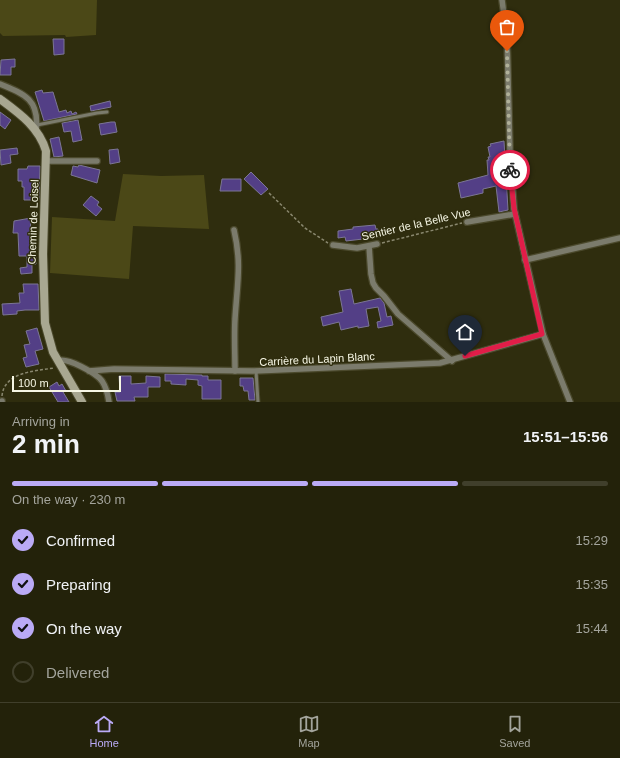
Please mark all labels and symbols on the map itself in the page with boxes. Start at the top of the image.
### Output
pin [490,10,524,51]
courier [490,150,530,190]
street label: Chemin de Loisel [26,179,40,265]
street label: Sentier de la Belle Vue [360,206,472,242]
pin [448,315,482,356]
street label: Carrière du Lapin Blanc [259,350,376,368]
scale bar [12,374,121,393]

